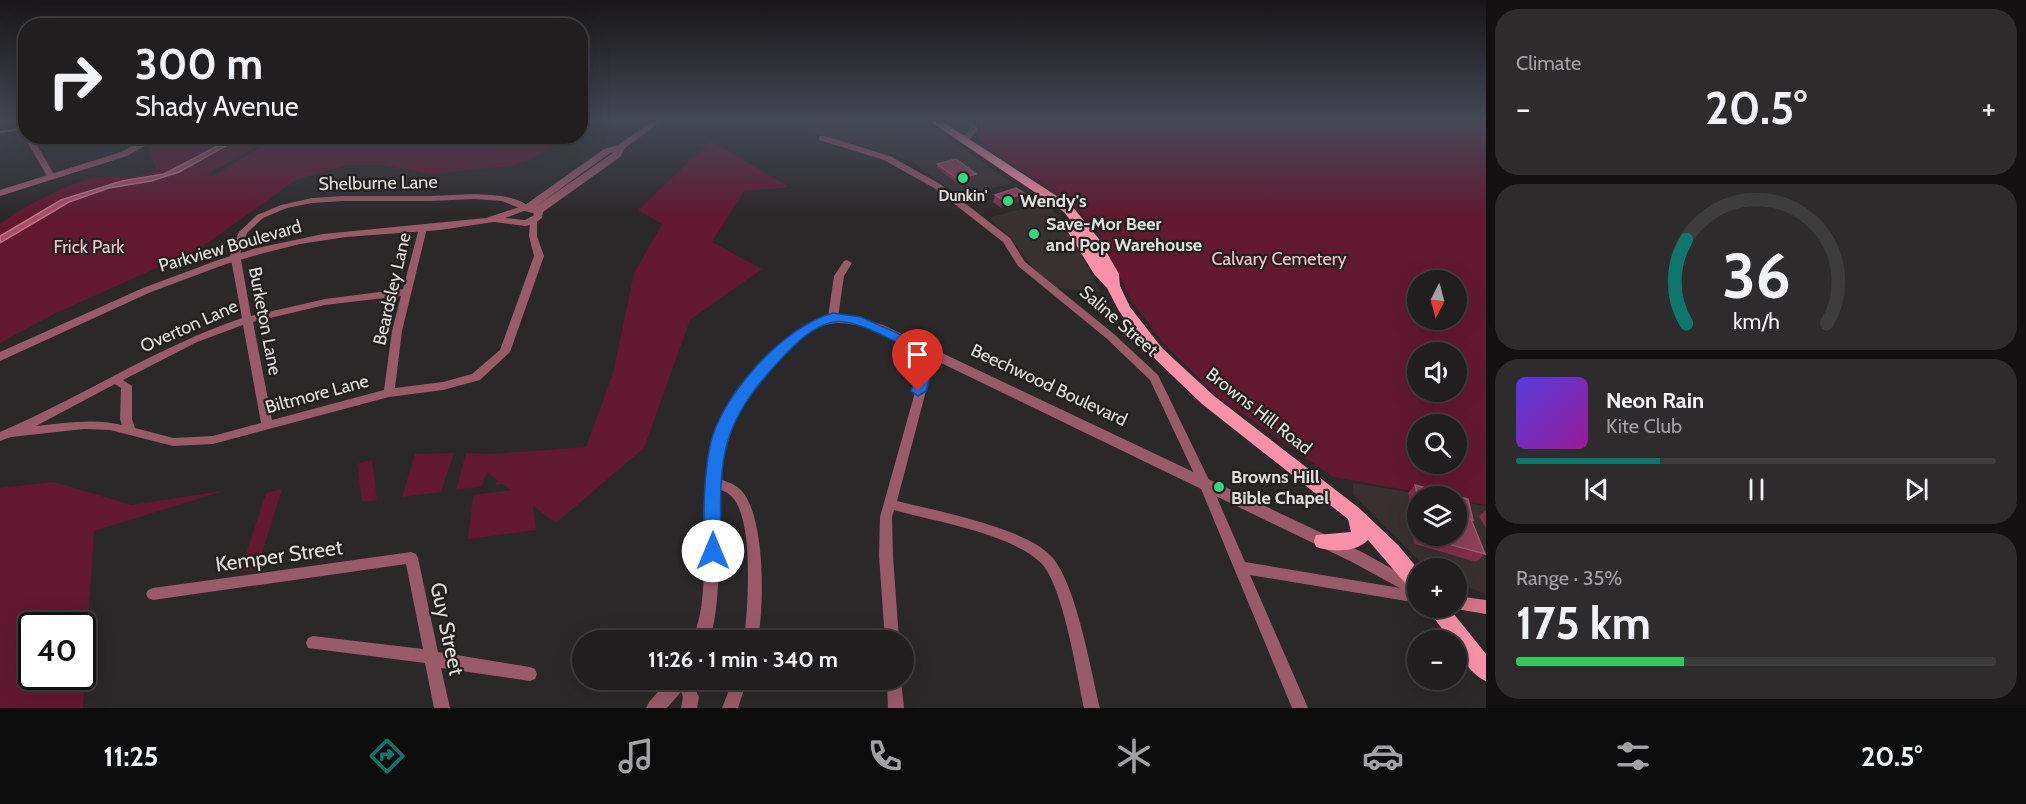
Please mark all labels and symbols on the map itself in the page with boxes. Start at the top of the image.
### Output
street label: Shelburne Lane [318,171,438,195]
marker: Dunkin' [956,171,970,185]
place label: Dunkin' [939,187,988,205]
place label: Wendy's [1020,190,1087,212]
marker: Wendy's [1001,194,1015,208]
place label: Save-Mor Beer and Pop Warehouse [1046,213,1202,256]
street label: Parkview Boulevard [156,215,304,277]
marker: Save-Mor Beer and Pop Warehouse [1027,227,1041,241]
street label: Beardsley Lane [368,231,416,347]
park label: Frick Park [54,236,125,258]
park label: Calvary Cemetery [1211,248,1347,270]
street label: Burketon Lane [244,265,286,377]
north arrow [1407,270,1467,330]
street label: Saline Street [1075,281,1163,361]
street label: Overton Lane [137,295,241,357]
pin [892,329,943,391]
street label: Beechwood Boulevard [967,339,1131,431]
street label: Browns Hill Road [1202,363,1316,459]
street label: Biltmore Lane [263,370,371,418]
place label: Browns Hill Bible Chapel [1231,466,1329,509]
marker: Browns Hill Bible Chapel [1212,480,1226,494]
position arrow [681,519,745,583]
street label: Kemper Street [214,534,344,577]
street label: Guy Street [425,580,470,678]
speed limit sign: 40 [18,612,96,690]

